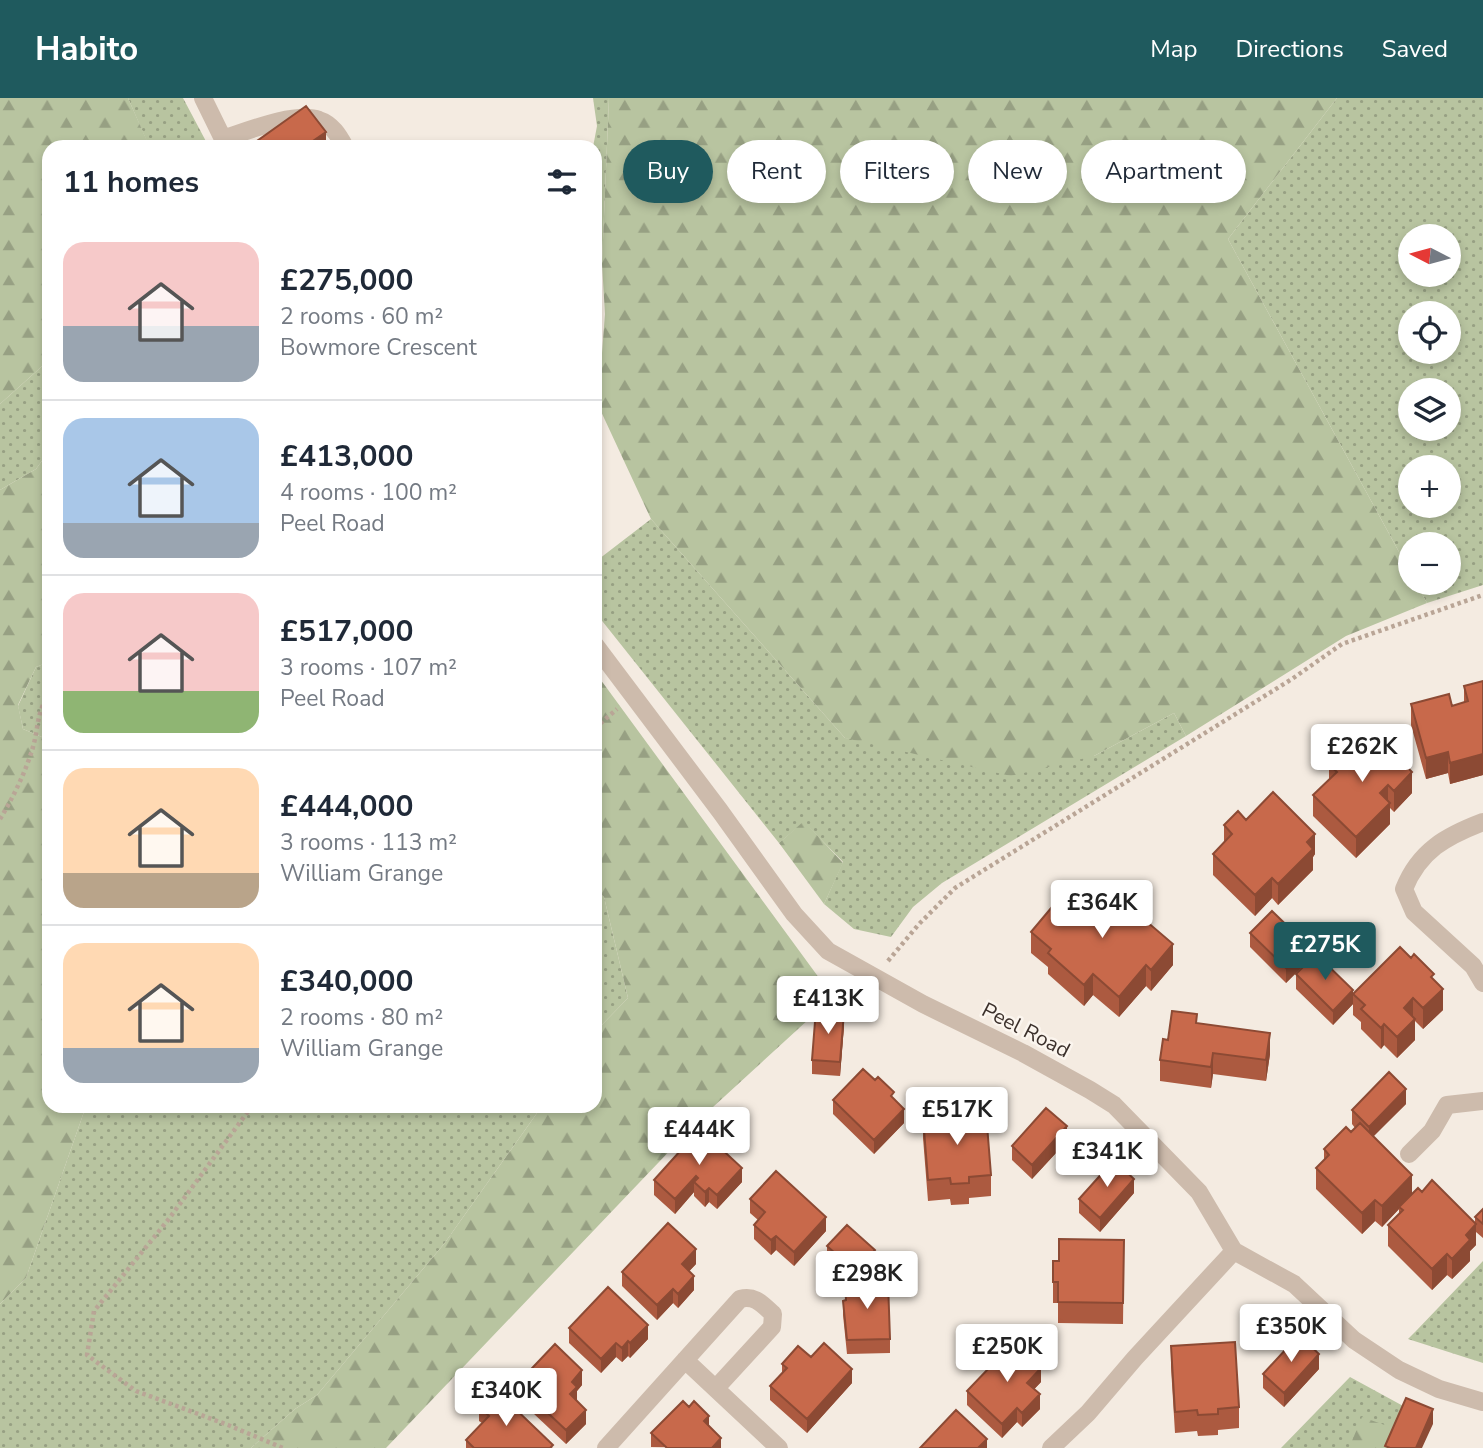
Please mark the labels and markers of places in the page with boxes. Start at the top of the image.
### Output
pin: £262K [1313,724,1411,784]
pin: £364K [1053,880,1151,940]
pin: £275K [1276,922,1374,982]
pin: £413K [779,976,877,1036]
pin: £517K [908,1088,1006,1147]
pin: £444K [650,1108,748,1167]
pin: £341K [1058,1130,1156,1189]
pin: £298K [818,1252,916,1311]
pin: £350K [1242,1304,1340,1364]
pin: £250K [958,1324,1056,1384]
pin: £340K [457,1368,555,1428]

